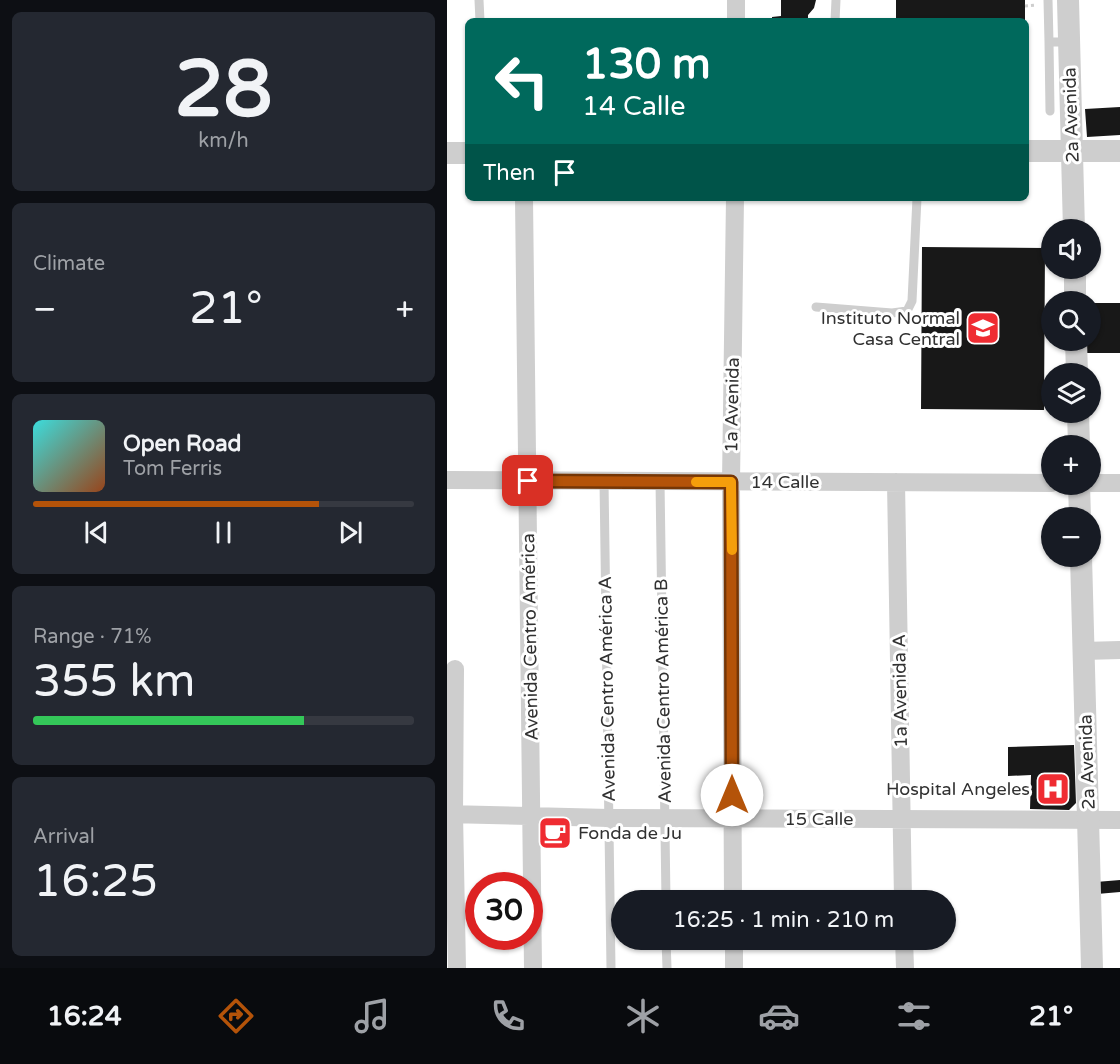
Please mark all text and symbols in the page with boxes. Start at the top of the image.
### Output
text: 130 m [582,39,711,90]
icon: left [483,42,561,120]
text: 28 [175,43,272,137]
street label: 2a Avenida [1058,67,1084,163]
text: 14 Calle [582,90,686,123]
text: km/h [198,129,249,153]
icon: arrive [548,156,581,189]
text: Then [483,160,536,186]
map controls [1041,219,1101,567]
button: sound [1041,219,1101,279]
text: Climate [33,252,105,276]
text: 21° [189,282,263,336]
text: − [33,290,57,329]
text: + [395,290,414,329]
button: search [1041,291,1101,351]
place label: Instituto Normal Casa Central [821,307,960,350]
school or university icon: Instituto Normal Casa Central [965,310,1001,346]
street label: 1a Avenida [720,357,744,453]
button: layers [1041,363,1101,423]
text: Open Road [123,431,241,457]
button: + [1041,435,1101,495]
pin [502,455,553,506]
text: Tom Ferris [123,457,222,481]
icon: arrive [511,464,544,497]
street label: 14 Calle [750,471,820,493]
button: − [1041,507,1101,567]
icon: previous [80,516,113,549]
icon: pause [207,516,240,549]
icon: next [334,516,367,549]
street label: Avenida Centro América [517,533,543,741]
street label: Avenida Centro América A [594,576,620,802]
street label: Avenida Centro América B [650,579,676,803]
text: Range · 71% [33,625,152,649]
street label: 1a Avenida A [888,634,912,748]
text: 355 km [33,655,195,709]
street label: 2a Avenida [1074,714,1100,810]
position arrow [700,763,764,827]
hospital icon: Hospital Angeles [1035,771,1071,807]
place label: Hospital Angeles [886,778,1030,800]
street label: 15 Calle [784,808,854,830]
cafe icon: Fonda de Ju [537,815,573,851]
place label: Fonda de Ju [578,822,682,844]
text: Arrival [33,825,95,849]
text: 16:25 [33,855,158,909]
speed limit sign: 30 [465,872,543,950]
text: 16:25 · 1 min · 210 m [673,907,894,933]
icon: directions [215,995,257,1037]
icon: music [351,995,393,1037]
icon: phone [487,995,529,1037]
icon: climate [622,995,664,1037]
icon: car [758,995,800,1037]
icon: filters [893,995,935,1037]
text: 16:24 [47,1000,122,1033]
text: 21° [1029,1000,1073,1033]

